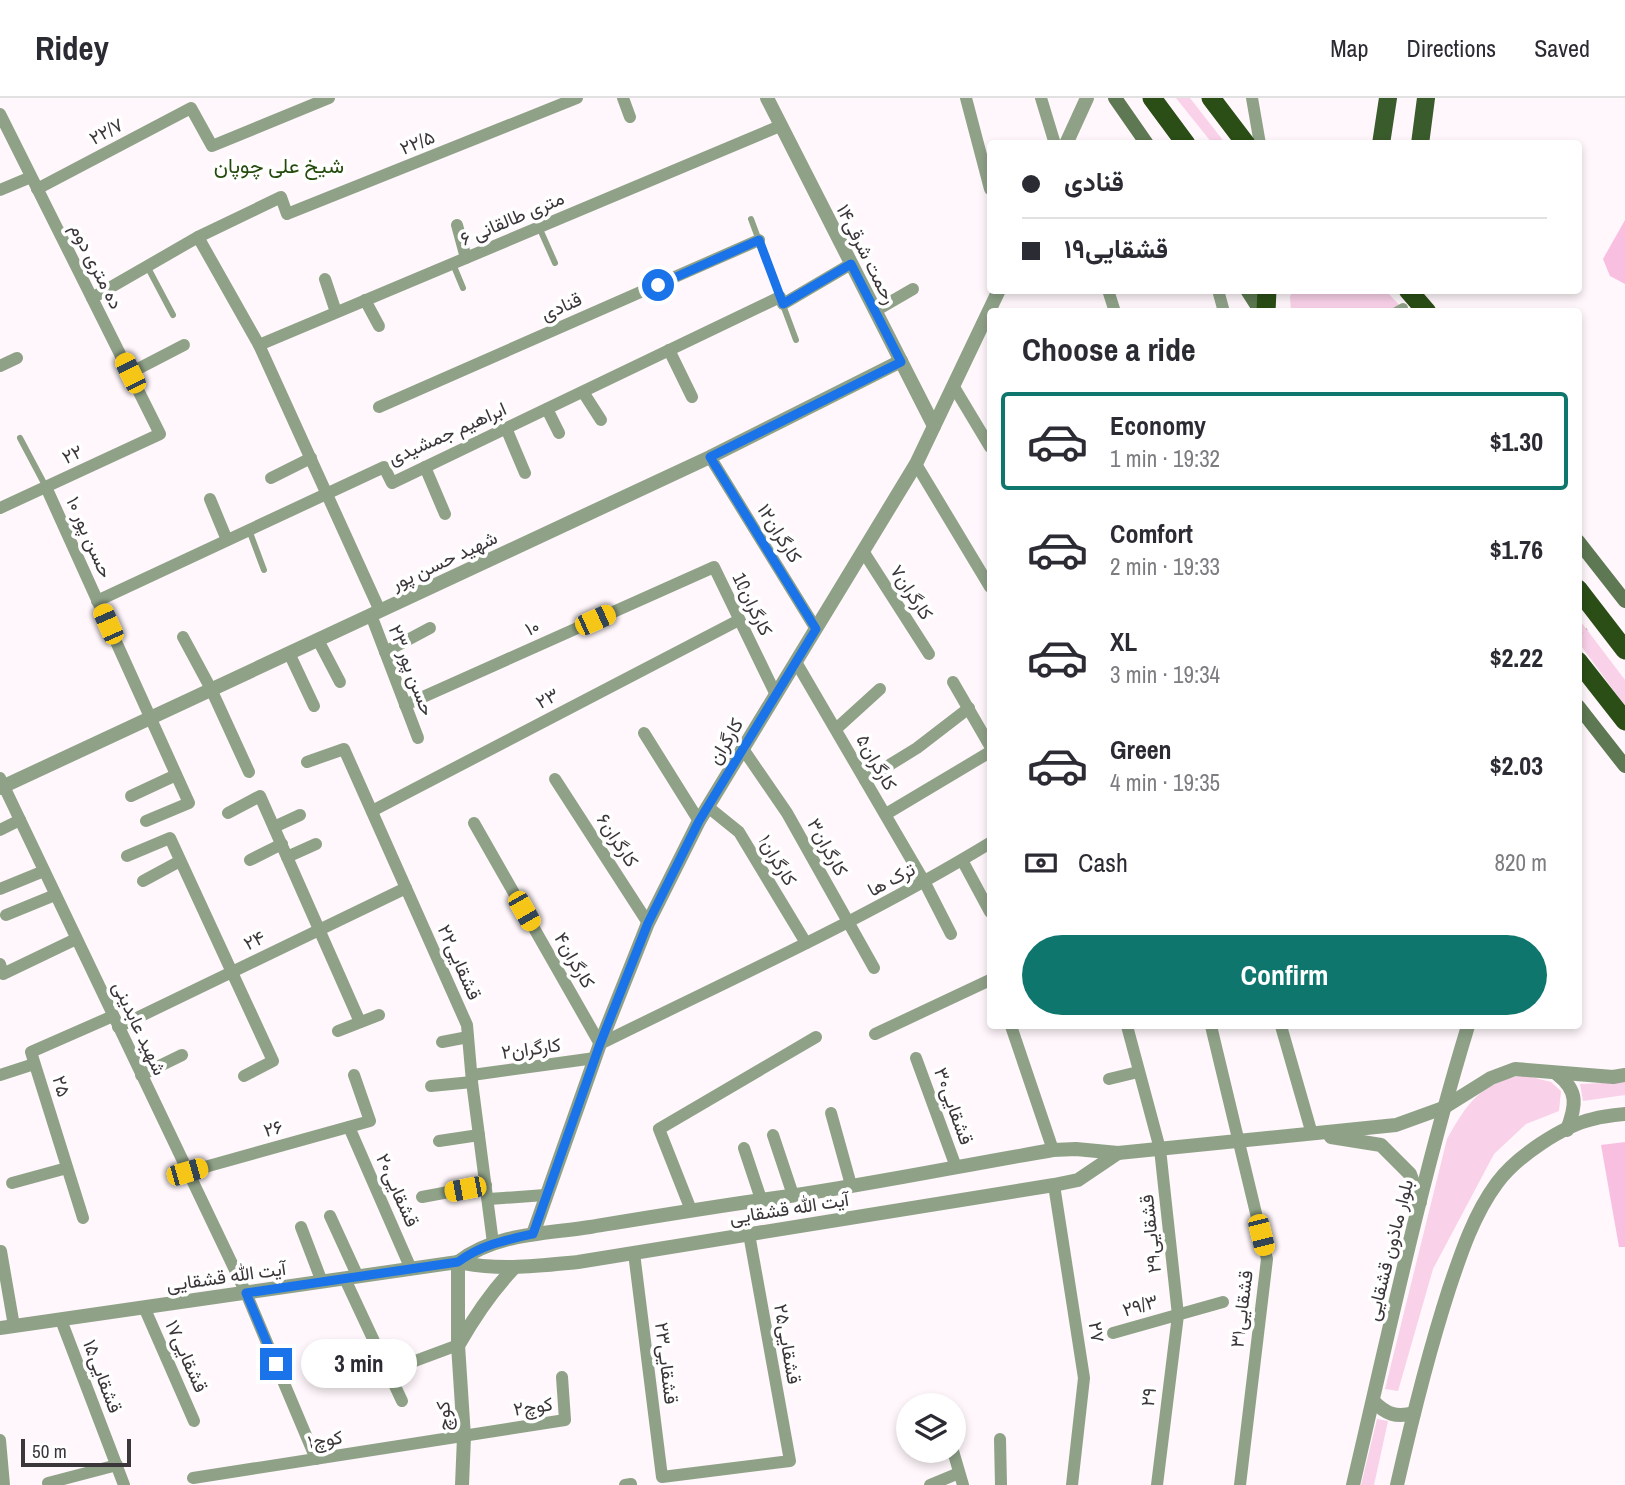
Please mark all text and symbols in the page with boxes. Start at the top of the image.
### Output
text: Ridey [35,26,109,70]
text: Map [1330,32,1368,64]
text: Directions [1406,32,1496,64]
text: Saved [1534,32,1590,64]
street label: ۲۲/۷ [84,111,128,151]
street label: ۲۲/۵ [396,123,438,161]
district label: شیخ علی چوپان [214,151,344,180]
text: قنادی [1064,164,1124,199]
street label: ۶ متری طالقانی [456,184,568,252]
street label: ۱۴رحمت شرقی [831,200,903,308]
street label: ده متری دوم [64,219,130,313]
text: ۱۹قشقایی [1064,231,1168,266]
route start [642,269,674,301]
street label: قنادی [536,285,586,327]
text: Choose a ride [1022,328,1196,371]
car [112,350,149,396]
street label: ابراهیم جمشیدی [384,395,510,471]
text: Economy [1110,408,1206,443]
icon: car [1026,410,1089,473]
text: $1.30 [1490,424,1543,459]
street label: ۲۲ [57,438,87,470]
text: 1 min · 19:32 [1110,443,1220,474]
street label: ۱۰ حسن پور [60,492,119,582]
street label: ۱۲کارگران [752,498,808,568]
text: Comfort [1110,516,1193,551]
icon: car [1026,518,1089,581]
street label: شهید حسن پور [386,524,502,597]
text: $1.76 [1490,532,1543,567]
text: 2 min · 19:33 [1110,551,1220,582]
street label: کارگران۷ [884,559,940,625]
street label: 10کارگران [727,568,779,640]
car [90,601,127,647]
car [572,602,619,638]
street label: ۱۰ [521,612,543,642]
street label: ۲۳ حسن پور [382,621,441,720]
text: XL [1110,624,1137,659]
icon: car [1026,626,1089,689]
text: $2.22 [1490,640,1543,675]
text: 3 min · 19:34 [1110,659,1220,690]
street label: ۲۳ [531,681,563,715]
street label: کارگران [701,713,749,769]
street label: کارگران۵ [850,729,904,795]
text: Green [1110,732,1172,767]
icon: car [1026,734,1089,797]
text: $2.03 [1490,748,1543,783]
text: 4 min · 19:35 [1110,767,1220,798]
street label: ۶کارگران [591,808,645,872]
street label: کارگران۳ [802,813,854,881]
street label: ۱کارگران [753,830,803,890]
icon: cash [1022,844,1060,882]
text: Cash [1078,845,1128,880]
text: 820 m [1495,847,1547,878]
street label: ترک ها [863,856,920,902]
car [505,888,544,934]
street label: ۲۲قشقایی [432,920,488,1004]
street label: ۲۴ [239,924,269,956]
street label: کارگران۴ [549,927,601,993]
button: Confirm [1022,935,1547,1015]
street label: شهید عابدینی [107,977,173,1079]
street label: کارگران۲ [500,1031,562,1065]
street label: قشقایی۳۰ [928,1064,980,1148]
street label: ۲۵ [46,1072,78,1100]
street label: ۲۶ [260,1113,286,1143]
street label: ۲۰قشقایی [370,1149,426,1231]
car [164,1156,211,1188]
car [443,1175,488,1203]
street label: بلوار ماذون قشقایی [1359,1176,1419,1324]
street label: آیت الله قشقایی [727,1185,852,1230]
street label: قشقایی۲۹ [1133,1193,1167,1275]
car [1246,1212,1277,1258]
street label: آیت الله قشقایی [164,1255,289,1297]
street label: ۳۱قشقایی [1223,1269,1259,1349]
street label: ۲۹/۳ [1119,1288,1161,1322]
street label: قشقایی۲۵ [768,1302,808,1386]
street label: ۱۷قشقایی [160,1316,214,1396]
street label: قشقایی۲۳ [649,1320,685,1406]
street label: ۲۷ [1083,1320,1111,1344]
street label: ۱۵قشقایی [77,1336,129,1416]
callout: 3 min [300,1340,416,1388]
route end [260,1348,292,1380]
text: 3 min [334,1348,384,1379]
street label: ۲۹ [1134,1386,1162,1408]
street label: کوچ۲ [511,1390,555,1422]
map controls [896,1393,966,1463]
button: layers [896,1393,966,1463]
street label: کوچ [429,1401,457,1431]
street label: کوچ۱ [306,1423,344,1455]
scale bar [21,1436,131,1468]
text: 50 m [32,1438,67,1464]

